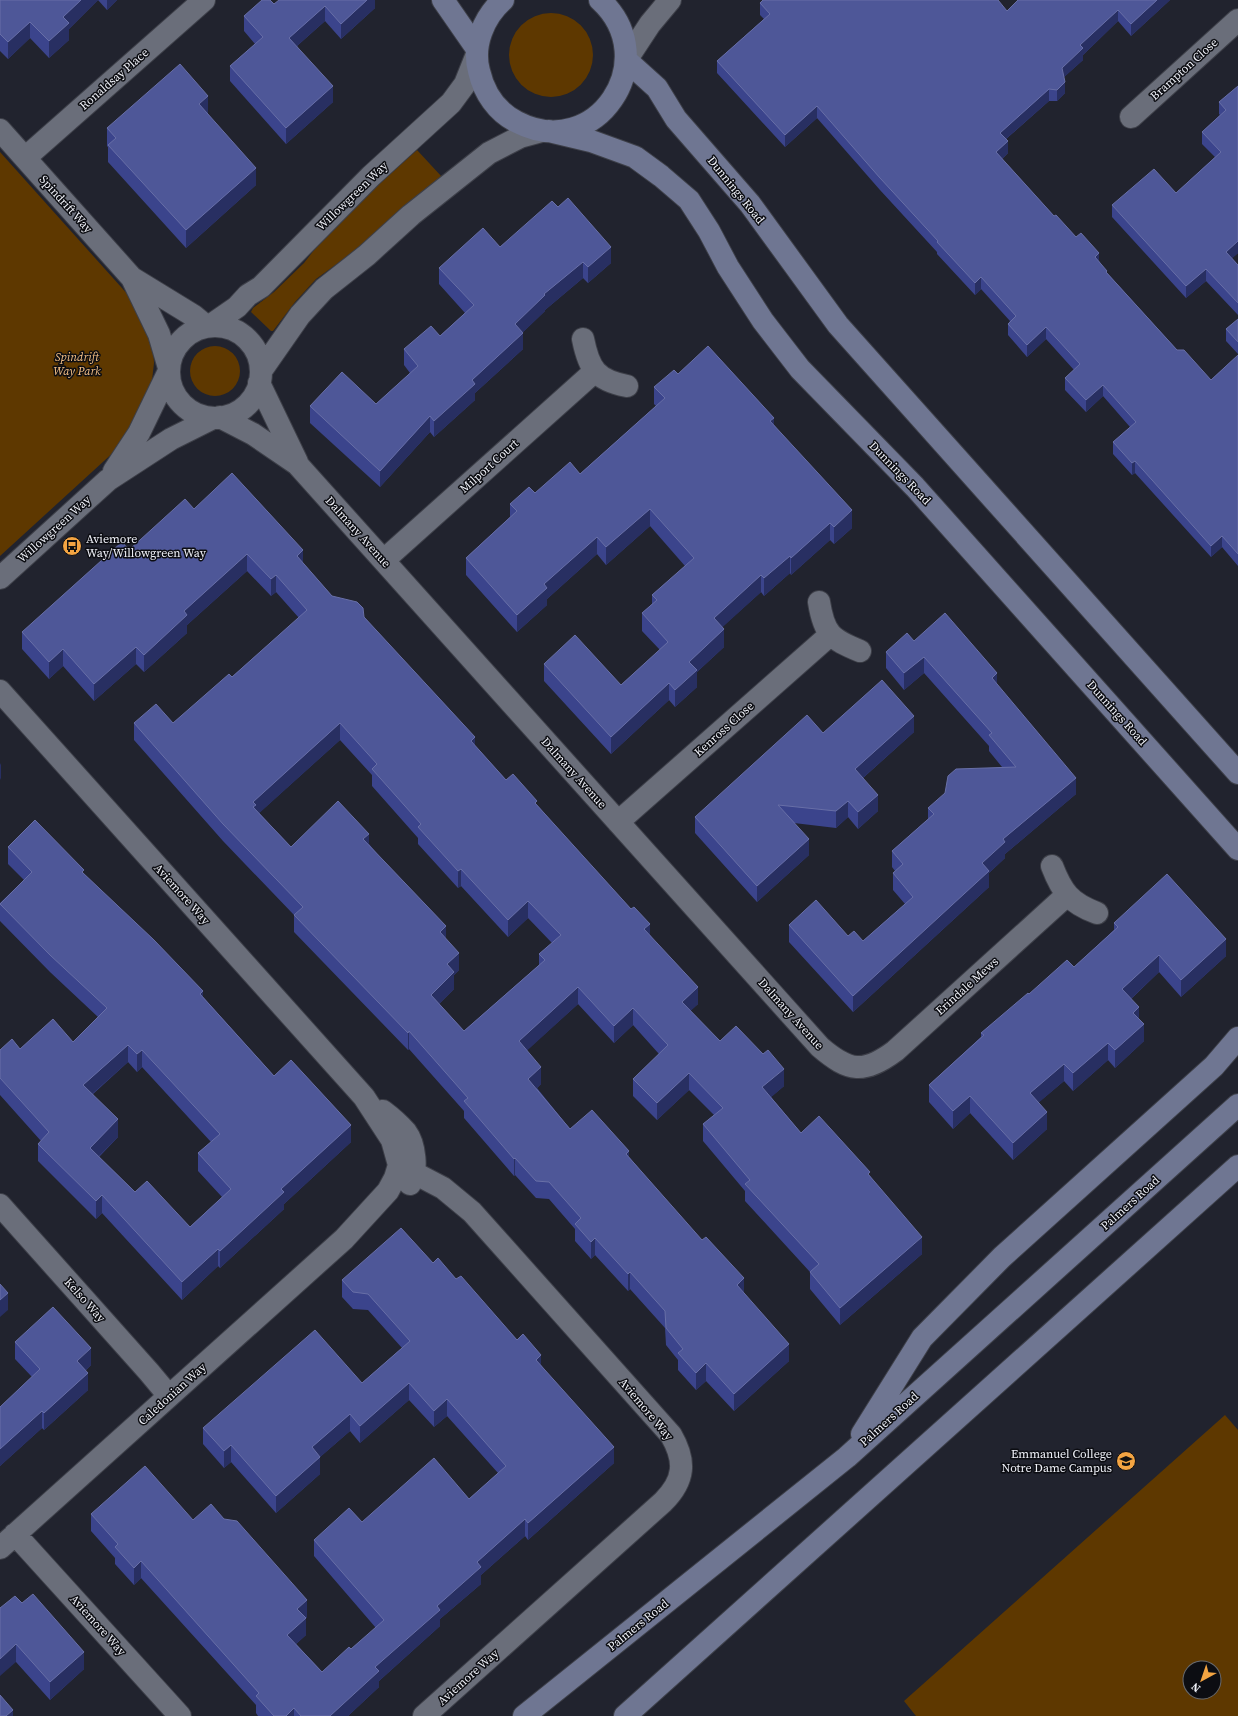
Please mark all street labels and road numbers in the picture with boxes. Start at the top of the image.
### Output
street label: Brampton Close [1147,34,1221,104]
street label: Ronaldsay Place [76,44,152,114]
street label: Dunnings Road [704,153,768,227]
street label: Willowgreen Way [313,157,392,234]
street label: Spindrift Way [36,172,97,237]
street label: Milport Court [456,435,522,497]
street label: Dunnings Road [866,438,934,508]
street label: Willowgreen Way [14,491,95,566]
street label: Dalmany Avenue [322,493,394,571]
street label: Dunnings Road [1084,677,1151,749]
street label: Kenross Close [691,698,757,760]
street label: Dalmany Avenue [538,734,610,812]
street label: Aviemore Way [150,860,214,929]
street label: Erindale Mews [932,954,1002,1018]
street label: Dalmany Avenue [755,975,827,1053]
street label: Palmers Road [1097,1172,1163,1234]
street label: Kelso Way [61,1274,110,1326]
street label: Caledonian Way [135,1359,210,1429]
street label: Aviemore Way [615,1374,677,1444]
street label: Palmers Road [856,1388,922,1450]
street label: Aviemore Way [66,1591,130,1660]
street label: Palmers Road [604,1595,672,1654]
street label: Aviemore Way [434,1645,503,1709]

